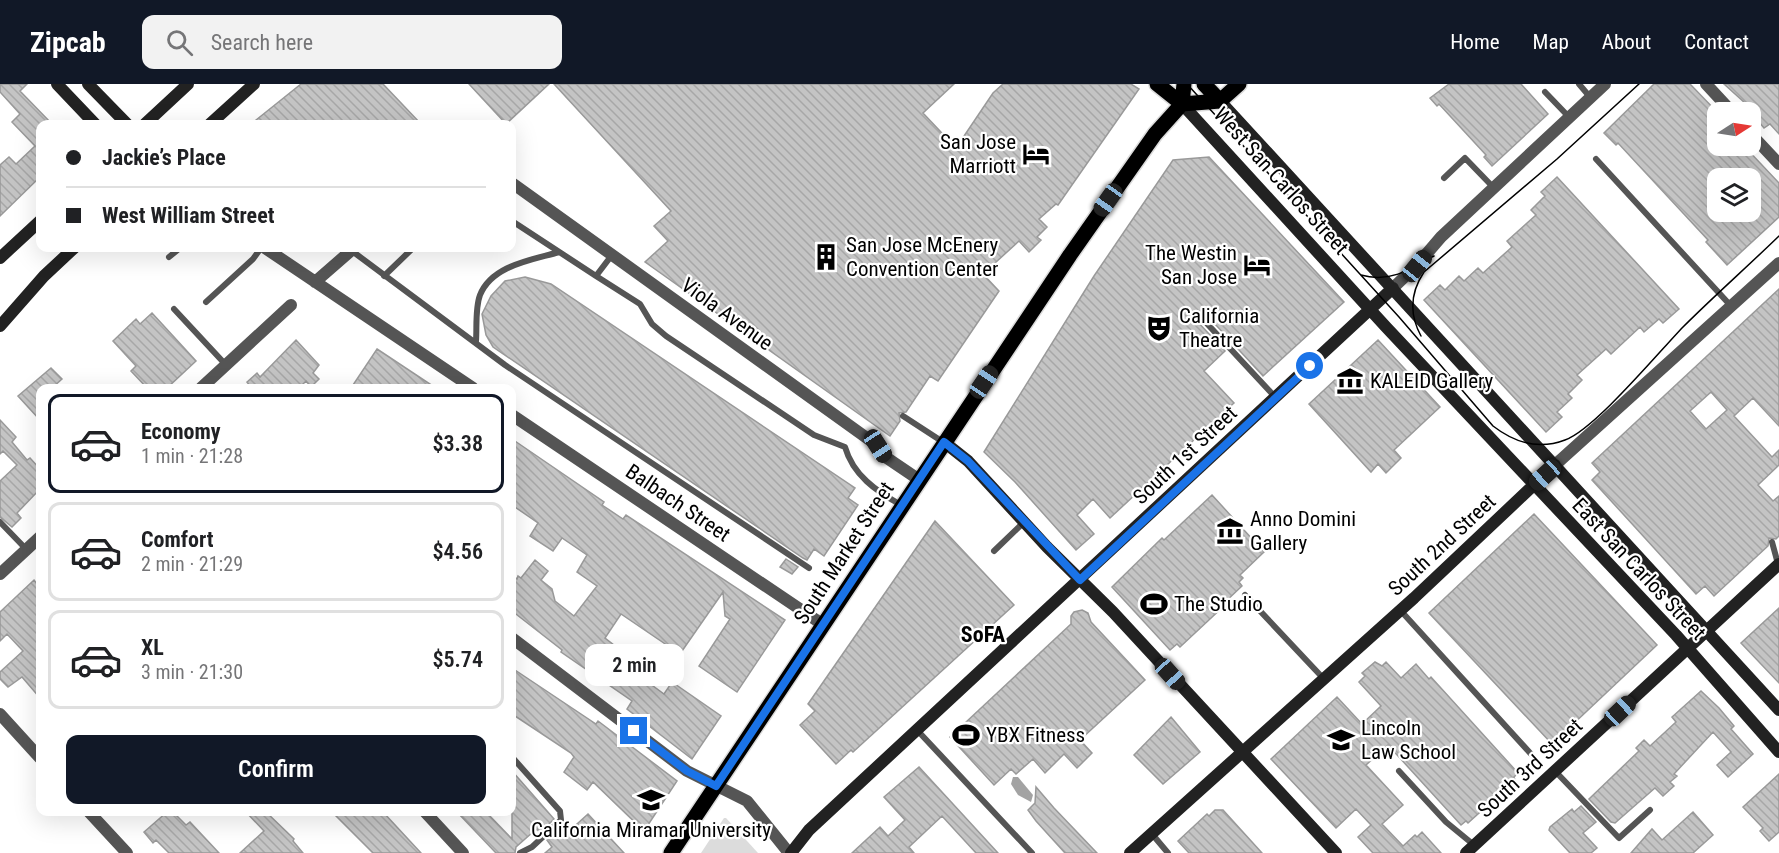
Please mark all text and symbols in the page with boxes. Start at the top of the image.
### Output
search box [142,15,562,69]
text: Zipcab [30,26,106,59]
icon: search [163,26,196,59]
text: Search here [211,30,313,55]
text: Home [1450,30,1500,54]
text: Map [1533,30,1569,54]
text: About [1602,30,1651,54]
text: Contact [1684,30,1749,54]
north arrow [1707,102,1761,156]
map controls [1707,102,1761,222]
street label: West San Carlos Street [1209,103,1353,259]
place label: San Jose Marriott [940,130,1016,178]
hotel icon: San Jose Marriott [1021,139,1051,169]
text: Jackie’s Place [102,145,226,170]
button: layers [1707,168,1761,222]
car [1090,180,1126,220]
text: West William Street [102,203,274,228]
place label: San Jose McEnery Convention Center [846,233,998,281]
place label: The Westin San Jose [1145,241,1237,289]
building icon: San Jose McEnery Convention Center [811,242,841,272]
car [1399,246,1435,286]
hotel icon: The Westin San Jose [1242,250,1272,280]
street label: Viola Avenue [677,273,778,355]
place label: California Theatre [1179,304,1259,352]
theatre icon: California Theatre [1144,313,1174,343]
route start [1296,352,1323,379]
car [966,362,1002,402]
museum icon: KALEID Gallery [1335,366,1365,396]
place label: KALEID Gallery [1370,369,1494,393]
street label: South 1st Street [1128,401,1242,509]
icon: car [69,417,123,471]
text: Economy [141,419,221,444]
car [861,426,895,466]
text: $3.38 [432,431,483,456]
text: 1 min · 21:28 [141,444,243,468]
car [1526,456,1564,494]
street label: Balbach Street [621,459,735,547]
street label: South Market Street [789,478,899,628]
street label: South 2nd Street [1383,489,1501,601]
street label: East San Carlos Street [1567,493,1711,645]
place label: Anno Domini Gallery [1250,507,1356,555]
museum icon: Anno Domini Gallery [1215,516,1245,546]
icon: car [69,525,123,579]
text: Comfort [141,527,214,552]
text: $4.56 [432,539,483,564]
text: 2 min · 21:29 [141,552,243,576]
sports icon: The Studio [1139,589,1169,619]
place label: The Studio [1174,592,1263,616]
district label: SoFA [961,622,1005,647]
icon: car [69,633,123,687]
text: XL [141,635,164,660]
callout: 2 min [584,644,684,686]
text: $5.74 [432,647,483,672]
text: 2 min [612,653,657,677]
car [1151,655,1189,693]
text: 3 min · 21:30 [141,660,243,684]
car [1601,692,1639,730]
street label: South 3rd Street [1473,714,1587,822]
place label: Lincoln Law School [1361,716,1456,764]
route end [620,717,647,744]
sports icon: YBX Fitness [951,720,981,750]
place label: YBX Fitness [986,723,1085,747]
school or university icon: Lincoln Law School [1326,725,1356,755]
button: Confirm [66,735,486,804]
school or university icon: California Miramar University [636,785,666,815]
place label: California Miramar University [531,818,771,842]

